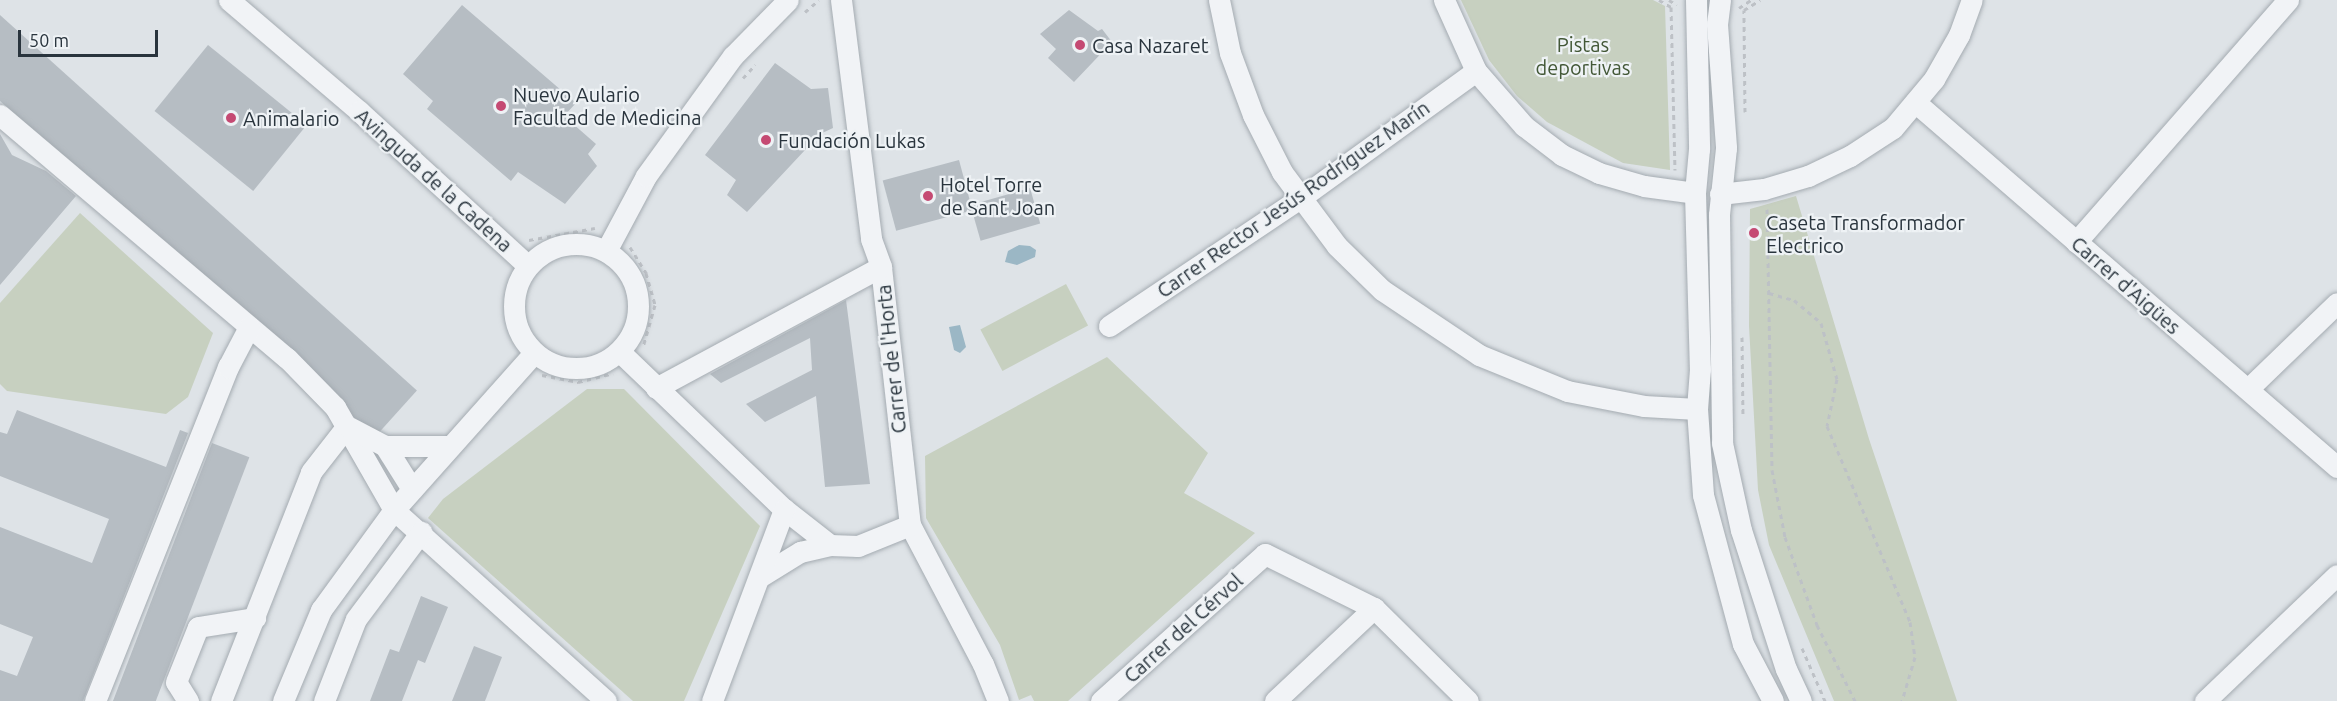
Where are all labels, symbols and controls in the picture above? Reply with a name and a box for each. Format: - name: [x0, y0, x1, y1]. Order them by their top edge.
- scale bar: [21, 18, 160, 56]
- text: 50 m: [29, 30, 69, 50]
- park label: Pistas deportivas: [1535, 32, 1631, 79]
- place label: Casa Nazaret: [1092, 33, 1209, 57]
- marker: Casa Nazaret: [1073, 38, 1087, 52]
- place label: Nuevo Aulario Facultad de Medicina: [513, 83, 702, 130]
- street label: Carrer Rector Jesús Rodríguez Marín: [1152, 95, 1434, 303]
- marker: Nuevo Aulario Facultad de Medicina: [494, 99, 508, 113]
- street label: Avinguda de la Cadena: [351, 103, 517, 257]
- place label: Animalario: [243, 106, 340, 130]
- marker: Animalario: [224, 111, 238, 125]
- place label: Fundación Lukas: [778, 128, 926, 152]
- marker: Fundación Lukas: [759, 133, 773, 147]
- place label: Hotel Torre de Sant Joan: [940, 172, 1055, 219]
- marker: Hotel Torre de Sant Joan: [921, 189, 935, 203]
- place label: Caseta Transformador Electrico: [1766, 210, 1965, 257]
- marker: Caseta Transformador Electrico: [1747, 226, 1761, 240]
- street label: Carrer d'Aigües: [2067, 231, 2185, 339]
- street label: Carrer de l'Horta: [871, 283, 911, 435]
- street label: Carrer del Cérvol: [1119, 568, 1247, 688]

